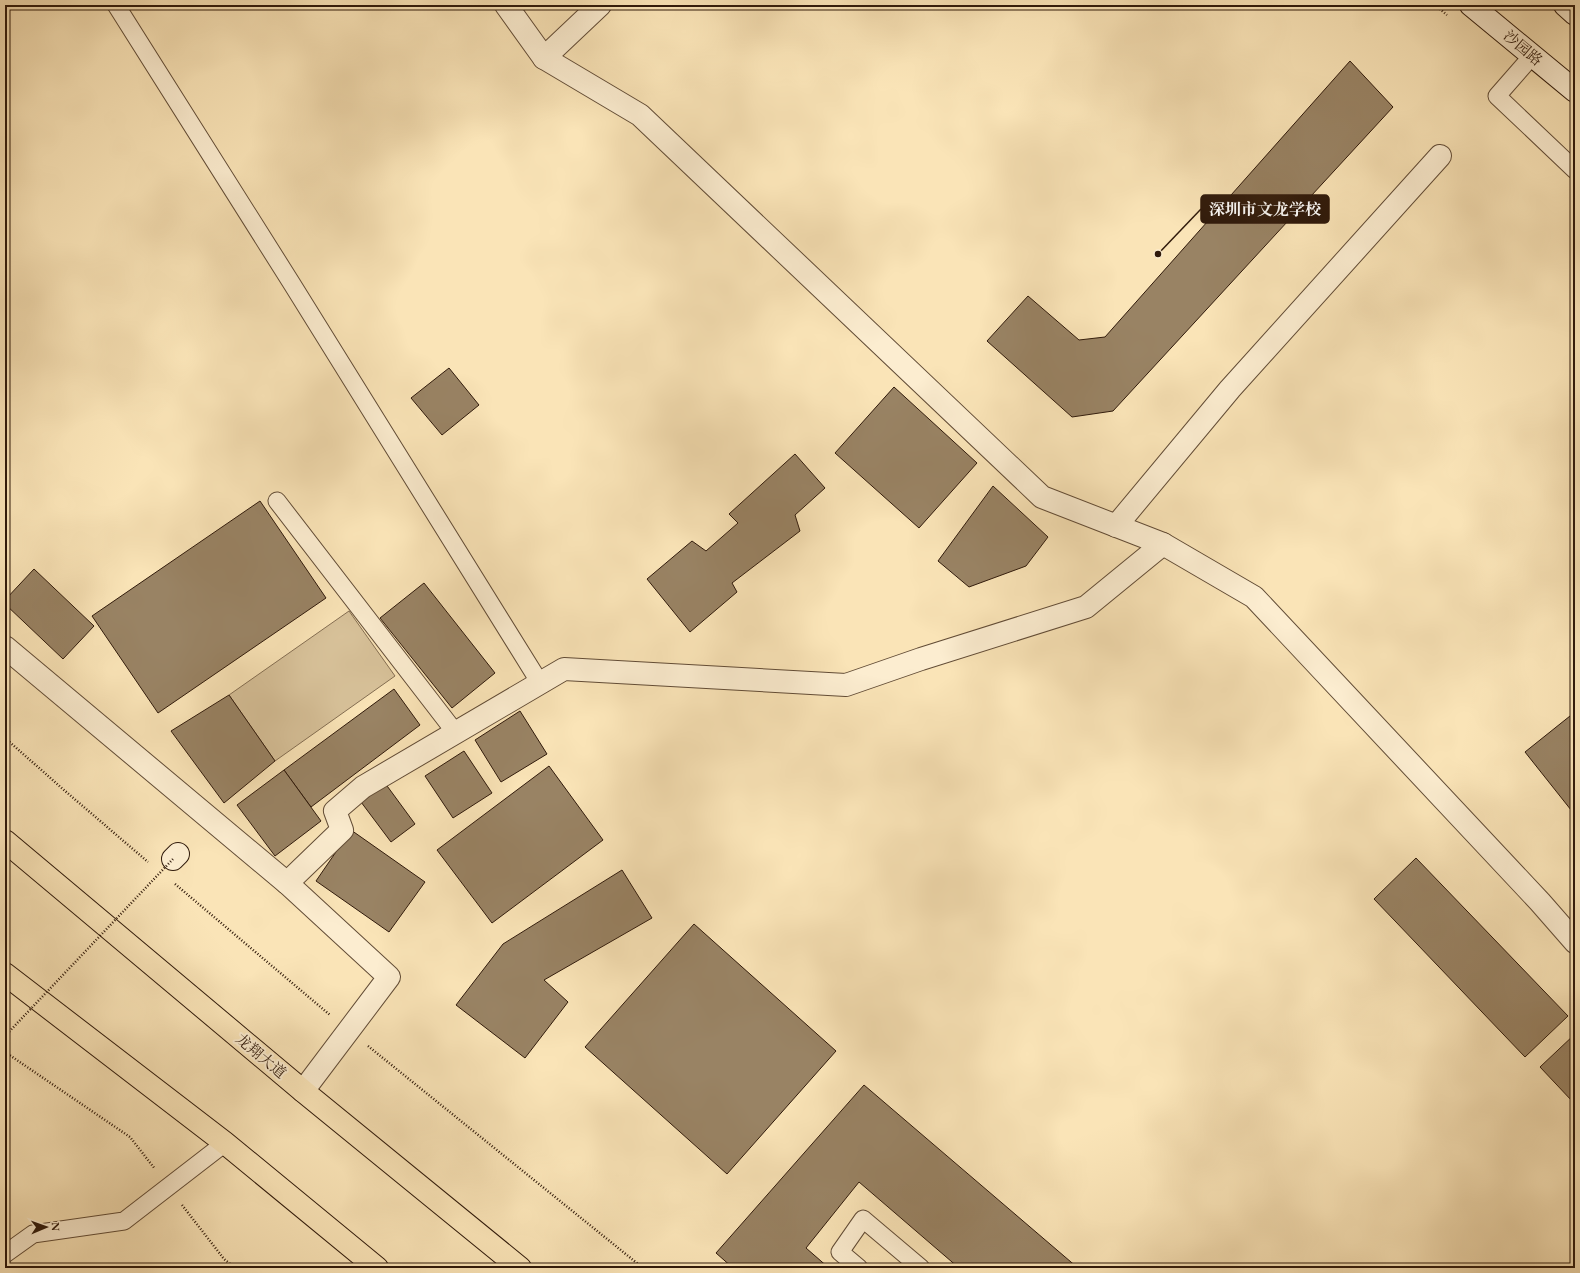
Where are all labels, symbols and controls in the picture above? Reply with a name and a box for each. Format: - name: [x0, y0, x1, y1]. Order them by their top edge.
- street label: 沙园路: [1500, 26, 1547, 69]
- callout: 深圳市文龙学校: [1201, 195, 1329, 223]
- text: 深圳市文龙学校: [1209, 199, 1321, 220]
- street label: 龙翔大道: [232, 1029, 290, 1082]
- north arrow: [26, 1207, 66, 1247]
- text: N: [49, 1222, 63, 1231]

